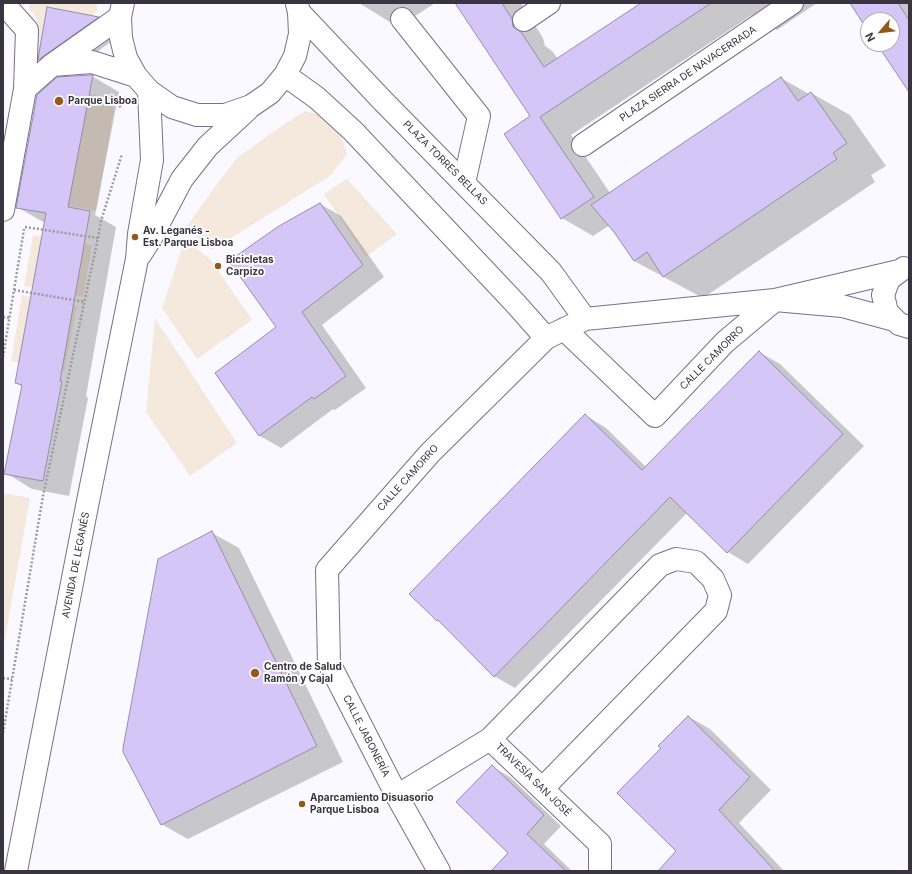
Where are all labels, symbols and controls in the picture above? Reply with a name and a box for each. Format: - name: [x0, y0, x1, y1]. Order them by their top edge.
- north arrow: [860, 12, 900, 52]
- street label: PLAZA SIERRA DE NAVACERRADA: [617, 24, 759, 124]
- text: N: [862, 30, 878, 44]
- marker: Parque Lisboa: [53, 95, 65, 107]
- place label: Parque Lisboa: [68, 95, 137, 107]
- street label: PLAZA TORRES BELLAS: [400, 118, 490, 208]
- place label: Av. Leganés - Est. Parque Lisboa: [143, 225, 233, 248]
- marker: Av. Leganés - Est. Parque Lisboa: [130, 232, 140, 242]
- place label: Bicicletas Carpizo: [226, 254, 274, 278]
- marker: Bicicletas Carpizo: [213, 261, 223, 271]
- street label: CALLE CAMORRO: [678, 324, 746, 392]
- street label: CALLE CAMORRO: [375, 442, 441, 514]
- street label: AVENIDA DE LEGANÉS: [60, 511, 92, 619]
- place label: Centro de Salud Ramón y Cajal: [264, 661, 342, 684]
- marker: Centro de Salud Ramón y Cajal: [249, 667, 261, 679]
- street label: CALLE JABONERÍA: [340, 693, 392, 779]
- street label: TRAVESÍA SAN JOSÉ: [493, 741, 573, 819]
- place label: Aparcamiento Disuasorio Parque Lisboa: [310, 792, 434, 816]
- marker: Aparcamiento Disuasorio Parque Lisboa: [297, 799, 307, 809]

